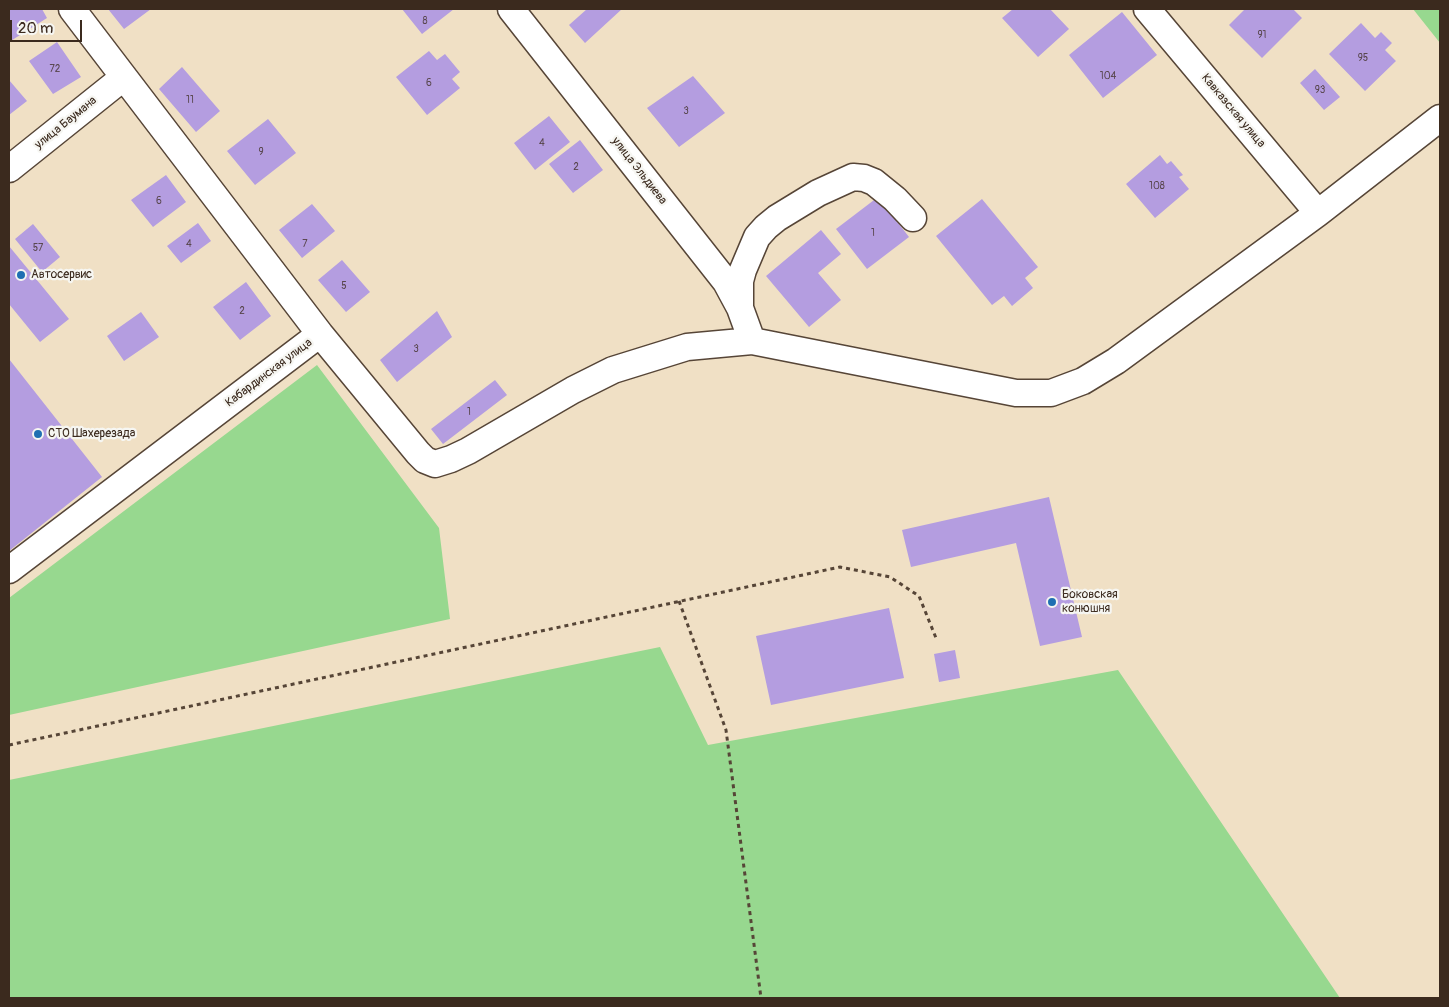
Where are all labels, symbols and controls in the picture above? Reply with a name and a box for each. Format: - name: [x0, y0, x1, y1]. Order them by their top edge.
- scale bar: [12, 10, 85, 42]
- house number: 8: [422, 15, 428, 27]
- text: 20 m: [18, 19, 53, 38]
- house number: 91: [1257, 29, 1267, 41]
- house number: 95: [1358, 52, 1368, 64]
- house number: 72: [50, 63, 60, 75]
- house number: 104: [1100, 70, 1116, 82]
- street label: Кавказская улица: [1198, 71, 1268, 151]
- house number: 6: [426, 77, 432, 89]
- house number: 93: [1315, 84, 1325, 96]
- street label: улица Баумана: [32, 94, 100, 152]
- house number: 11: [186, 94, 194, 106]
- house number: 3: [683, 105, 689, 117]
- street label: улица Эльдиева: [608, 134, 670, 208]
- house number: 4: [539, 137, 545, 149]
- house number: 9: [258, 146, 264, 158]
- house number: 2: [573, 161, 579, 173]
- house number: 108: [1149, 180, 1165, 192]
- house number: 6: [156, 195, 162, 207]
- house number: 1: [871, 227, 875, 239]
- house number: 4: [186, 238, 192, 250]
- house number: 7: [302, 238, 308, 250]
- house number: 57: [33, 242, 43, 254]
- place label: Автосервис: [31, 268, 92, 282]
- marker: Автосервис: [15, 269, 27, 281]
- house number: 5: [341, 280, 347, 292]
- house number: 2: [239, 305, 245, 317]
- street label: Кабардинская улица: [223, 336, 315, 410]
- house number: 3: [413, 343, 419, 355]
- house number: 1: [467, 406, 471, 418]
- place label: СТО Шахерезада: [48, 427, 135, 441]
- marker: СТО Шахерезада: [32, 428, 44, 440]
- place label: Боковская конюшня: [1062, 588, 1118, 616]
- marker: Боковская конюшня: [1046, 596, 1058, 608]

